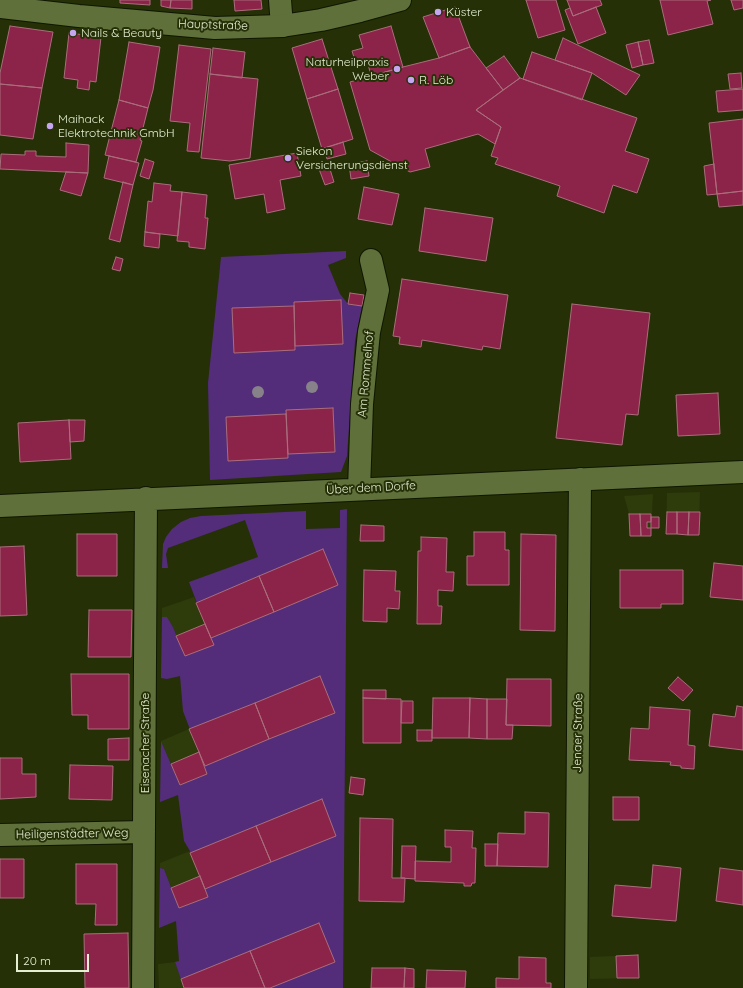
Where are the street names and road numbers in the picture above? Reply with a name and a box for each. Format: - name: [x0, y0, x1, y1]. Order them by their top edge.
- street label: Hauptstraße: [178, 17, 248, 33]
- street label: Am Rommelhof: [355, 330, 377, 418]
- street label: Über dem Dorfe: [326, 478, 416, 498]
- street label: Eisenacher Straße: [138, 693, 152, 793]
- street label: Jenaer Straße: [570, 693, 586, 773]
- street label: Heiligenstädter Weg: [15, 826, 129, 842]

